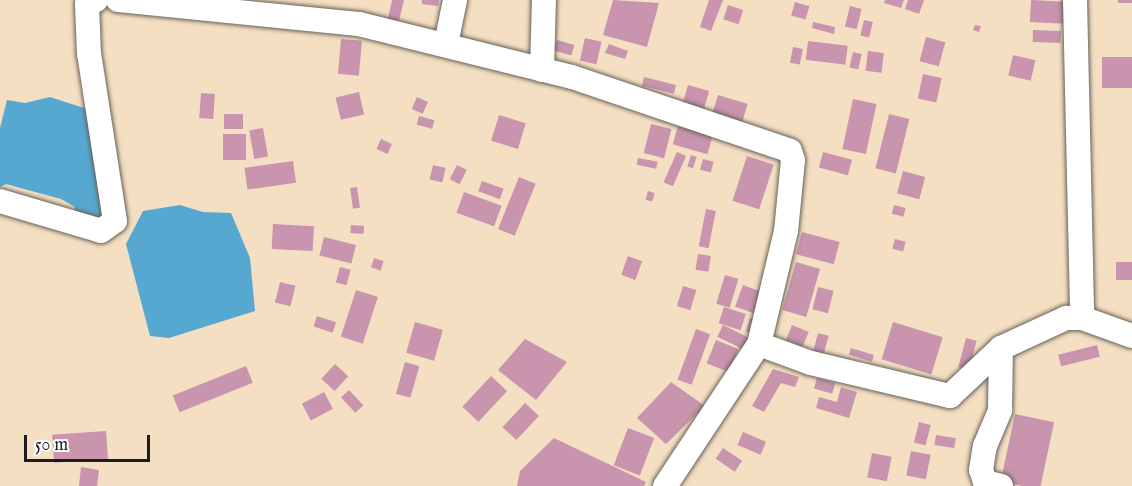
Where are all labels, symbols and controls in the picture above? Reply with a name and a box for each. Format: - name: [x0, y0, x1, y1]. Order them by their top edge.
- scale bar: [27, 423, 153, 461]
- text: 50 m: [35, 434, 68, 457]

